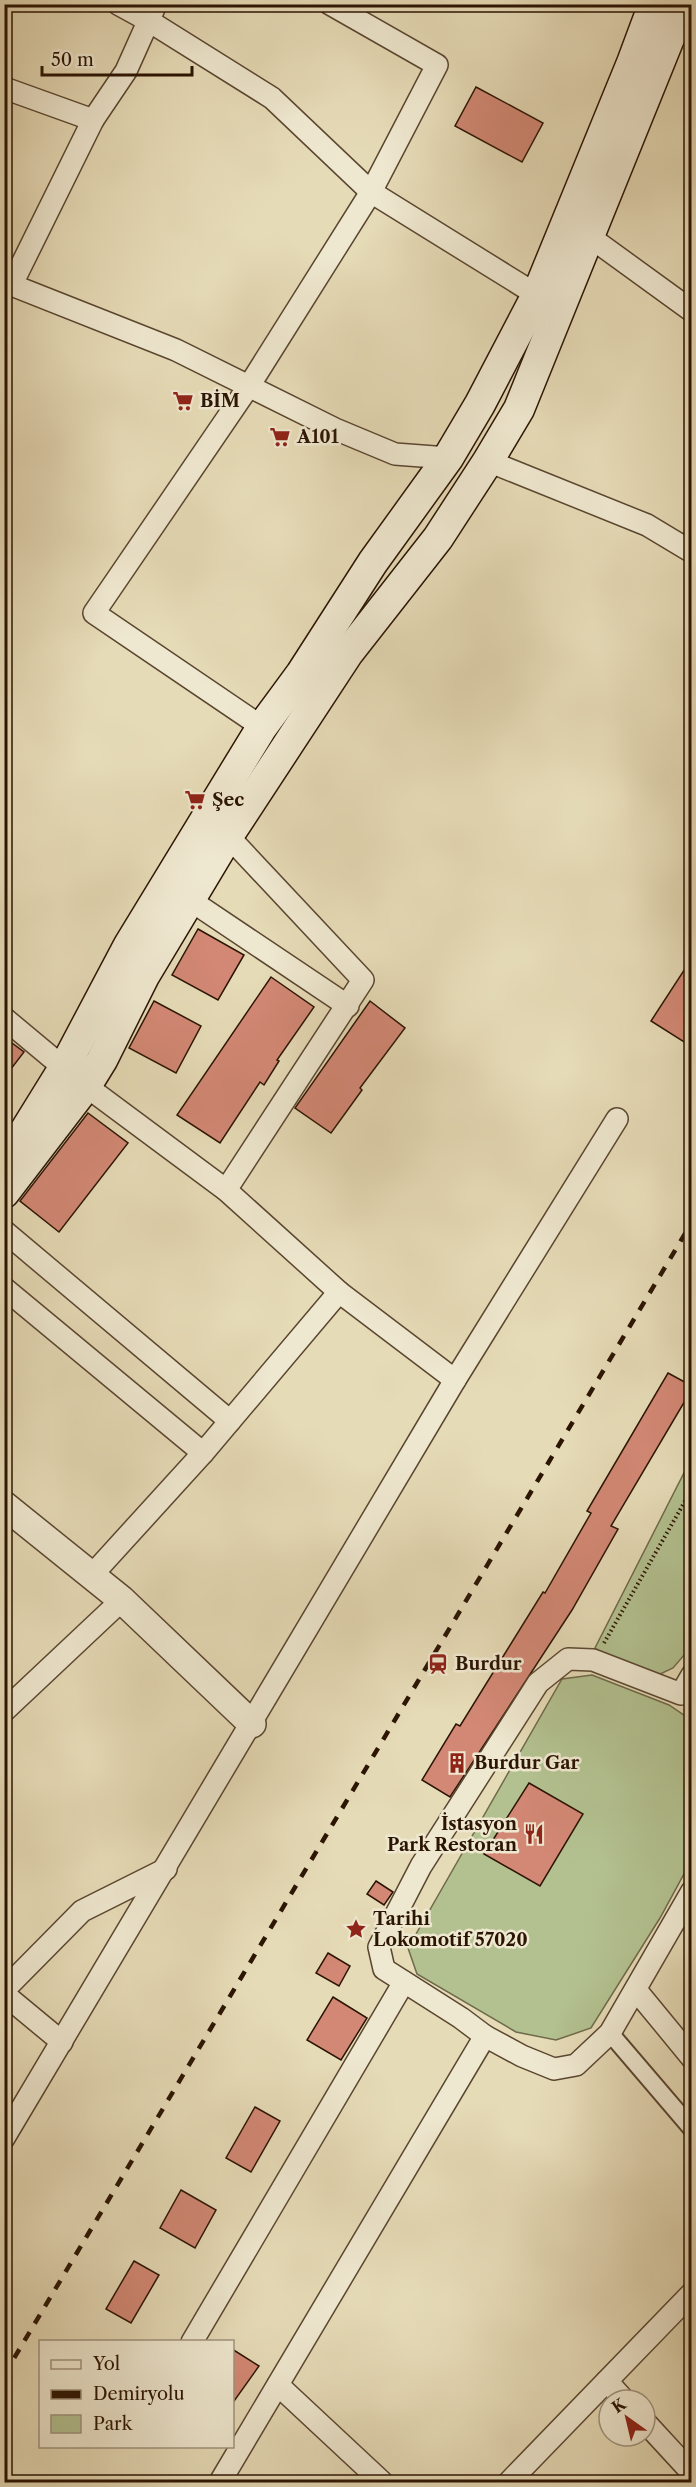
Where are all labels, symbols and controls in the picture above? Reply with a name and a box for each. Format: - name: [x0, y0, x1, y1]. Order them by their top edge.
- scale bar: [42, 39, 192, 77]
- text: 50 m: [51, 49, 94, 71]
- supermarket icon: BİM: [171, 389, 195, 413]
- place label: BİM: [200, 389, 240, 412]
- supermarket icon: A101: [268, 425, 292, 449]
- place label: A101: [296, 426, 339, 448]
- supermarket icon: Şec: [183, 788, 207, 812]
- place label: Şec: [212, 789, 244, 811]
- station icon: Burdur: [426, 1652, 450, 1676]
- place label: Burdur: [455, 1653, 522, 1675]
- building icon: Burdur Gar: [445, 1751, 469, 1775]
- place label: Burdur Gar: [474, 1752, 580, 1774]
- place label: İstasyon Park Restoran: [387, 1812, 518, 1856]
- restaurant icon: İstasyon Park Restoran: [522, 1822, 546, 1846]
- place label: Tarihi Lokomotif 57020: [373, 1908, 528, 1951]
- place icon: Tarihi Lokomotif 57020: [344, 1917, 368, 1941]
- legend: [39, 2340, 234, 2448]
- text: Yol: [92, 2353, 120, 2375]
- text: Demiryolu: [93, 2383, 185, 2405]
- north arrow: [597, 2388, 657, 2448]
- text: K: [608, 2393, 631, 2417]
- text: Park: [93, 2413, 134, 2435]

